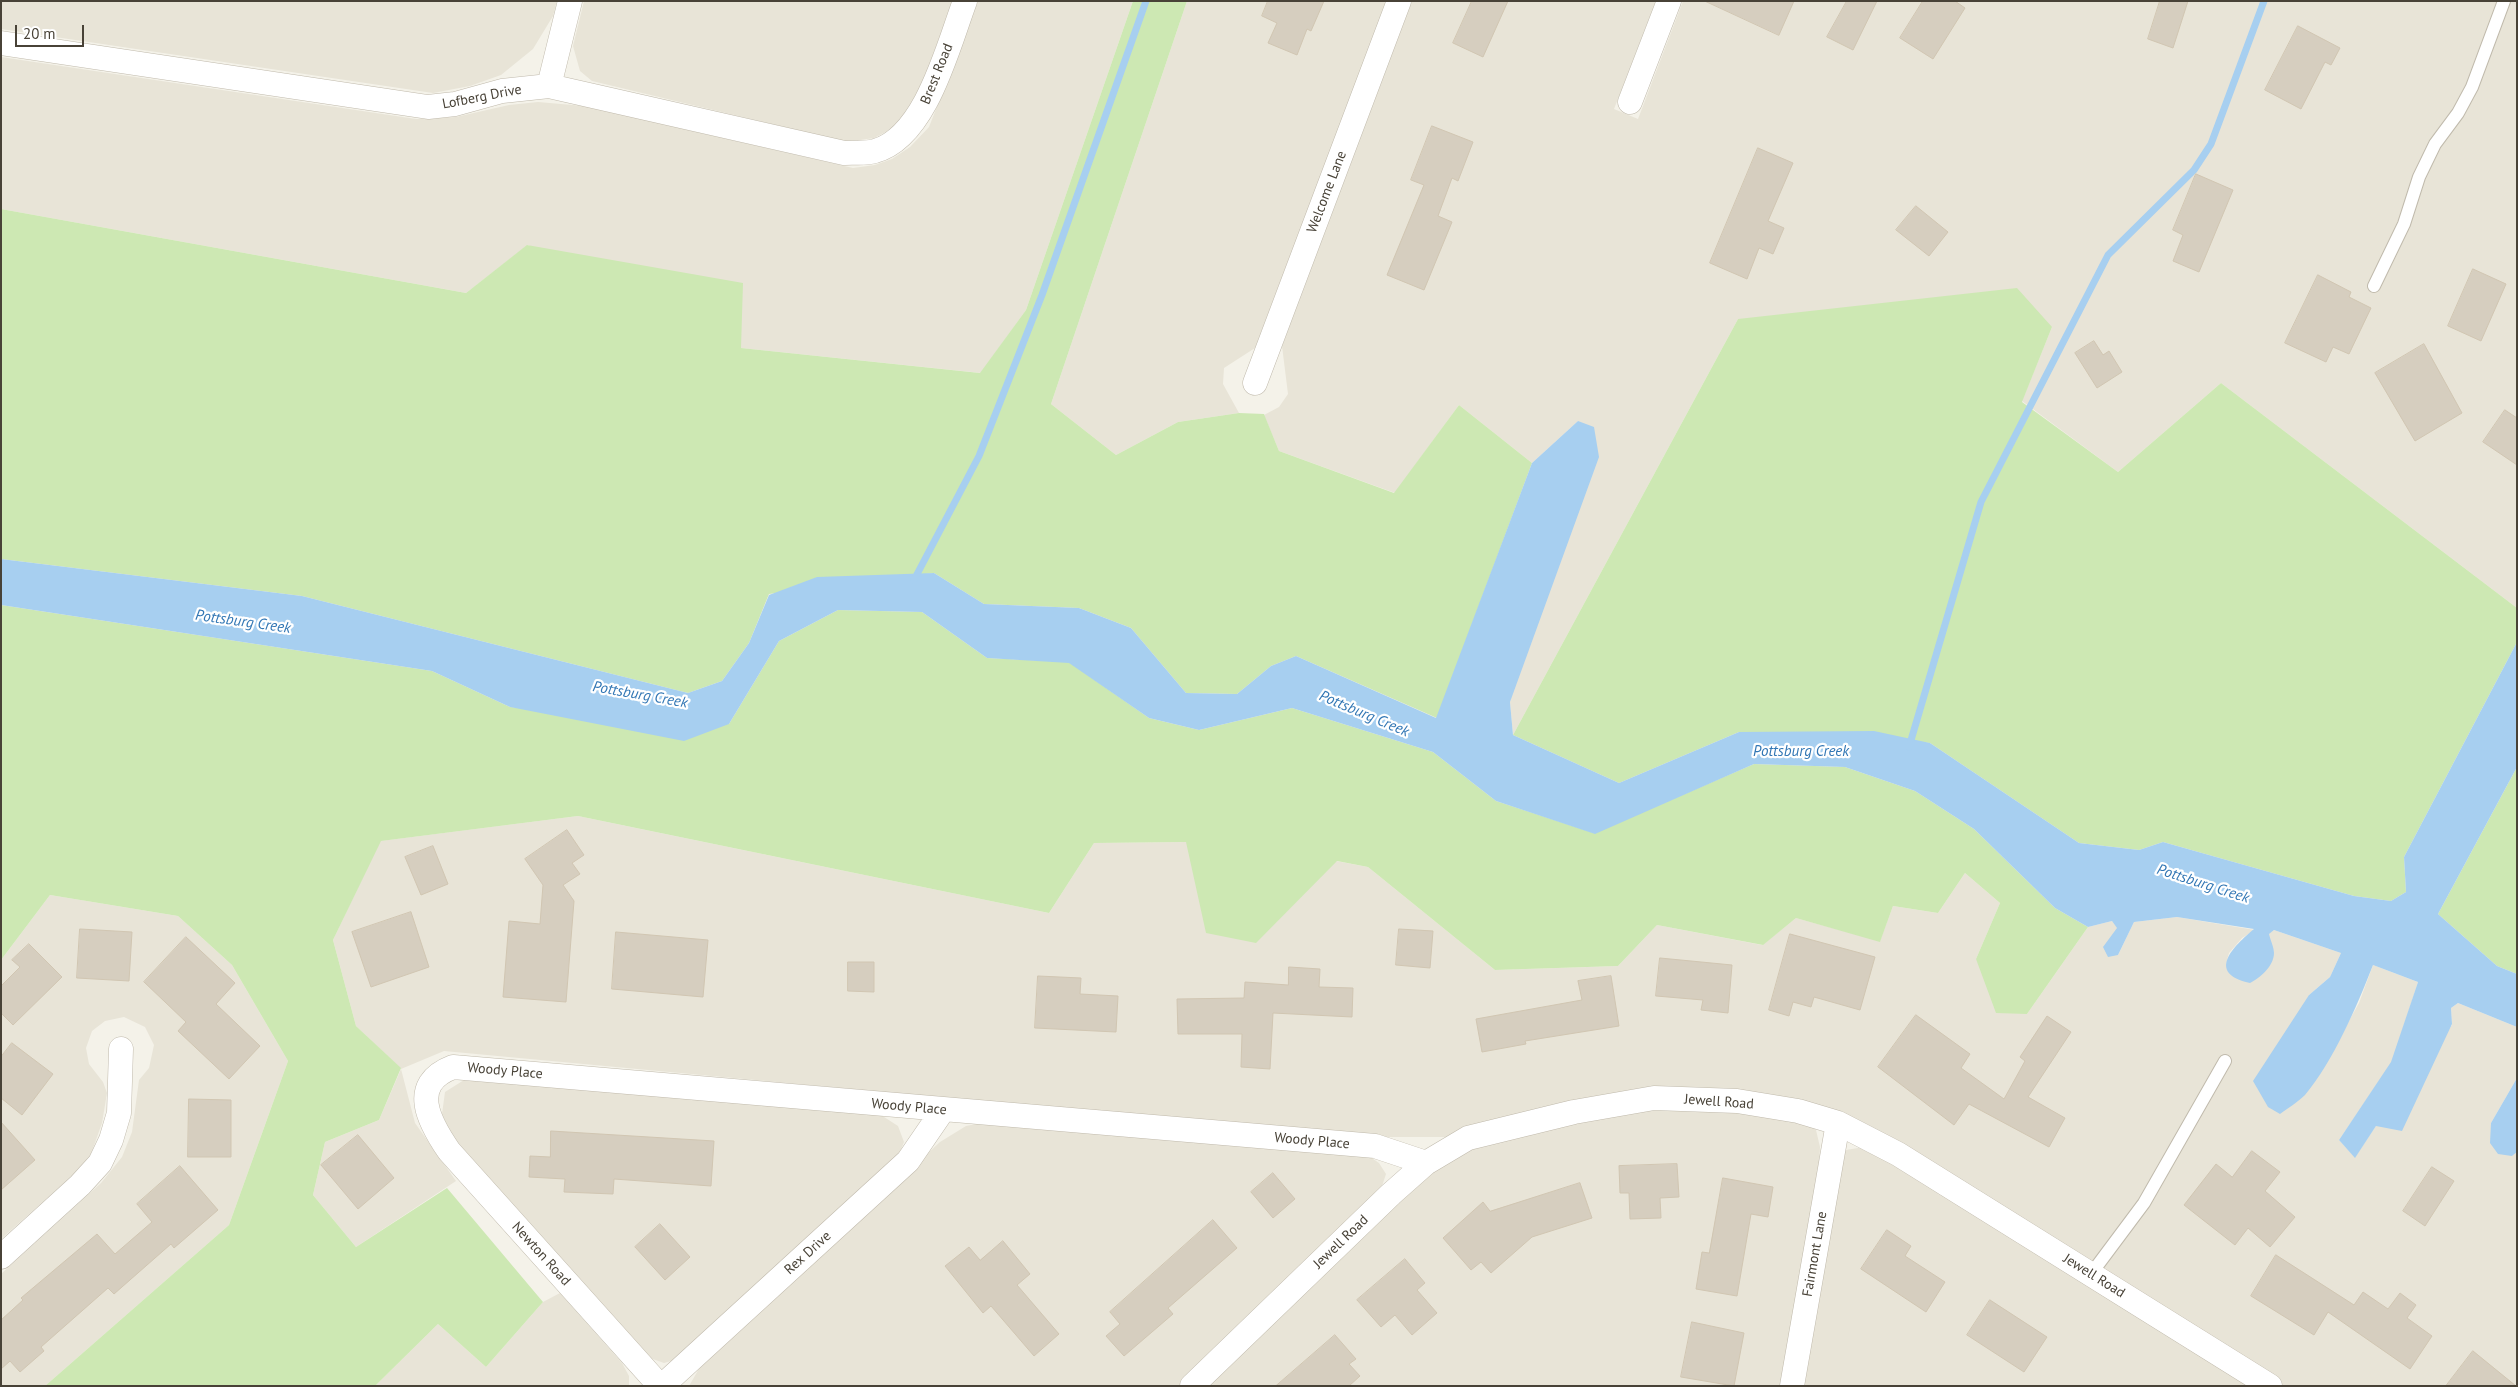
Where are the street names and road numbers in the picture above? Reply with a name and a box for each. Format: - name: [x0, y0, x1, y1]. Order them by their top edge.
- street label: Brest Road: [917, 41, 957, 107]
- street label: Lofberg Drive: [441, 81, 523, 113]
- street label: Welcome Lane: [1304, 149, 1350, 235]
- street label: Woody Place: [467, 1059, 543, 1083]
- street label: Jewell Road: [1684, 1091, 1754, 1113]
- street label: Woody Place: [871, 1095, 947, 1119]
- street label: Woody Place: [1274, 1129, 1350, 1153]
- street label: Fairmont Lane: [1799, 1210, 1831, 1298]
- street label: Jewell Road: [1310, 1212, 1372, 1272]
- street label: Newton Road: [508, 1219, 574, 1289]
- street label: Rex Drive: [781, 1228, 835, 1278]
- street label: Jewell Road: [2060, 1250, 2128, 1302]

